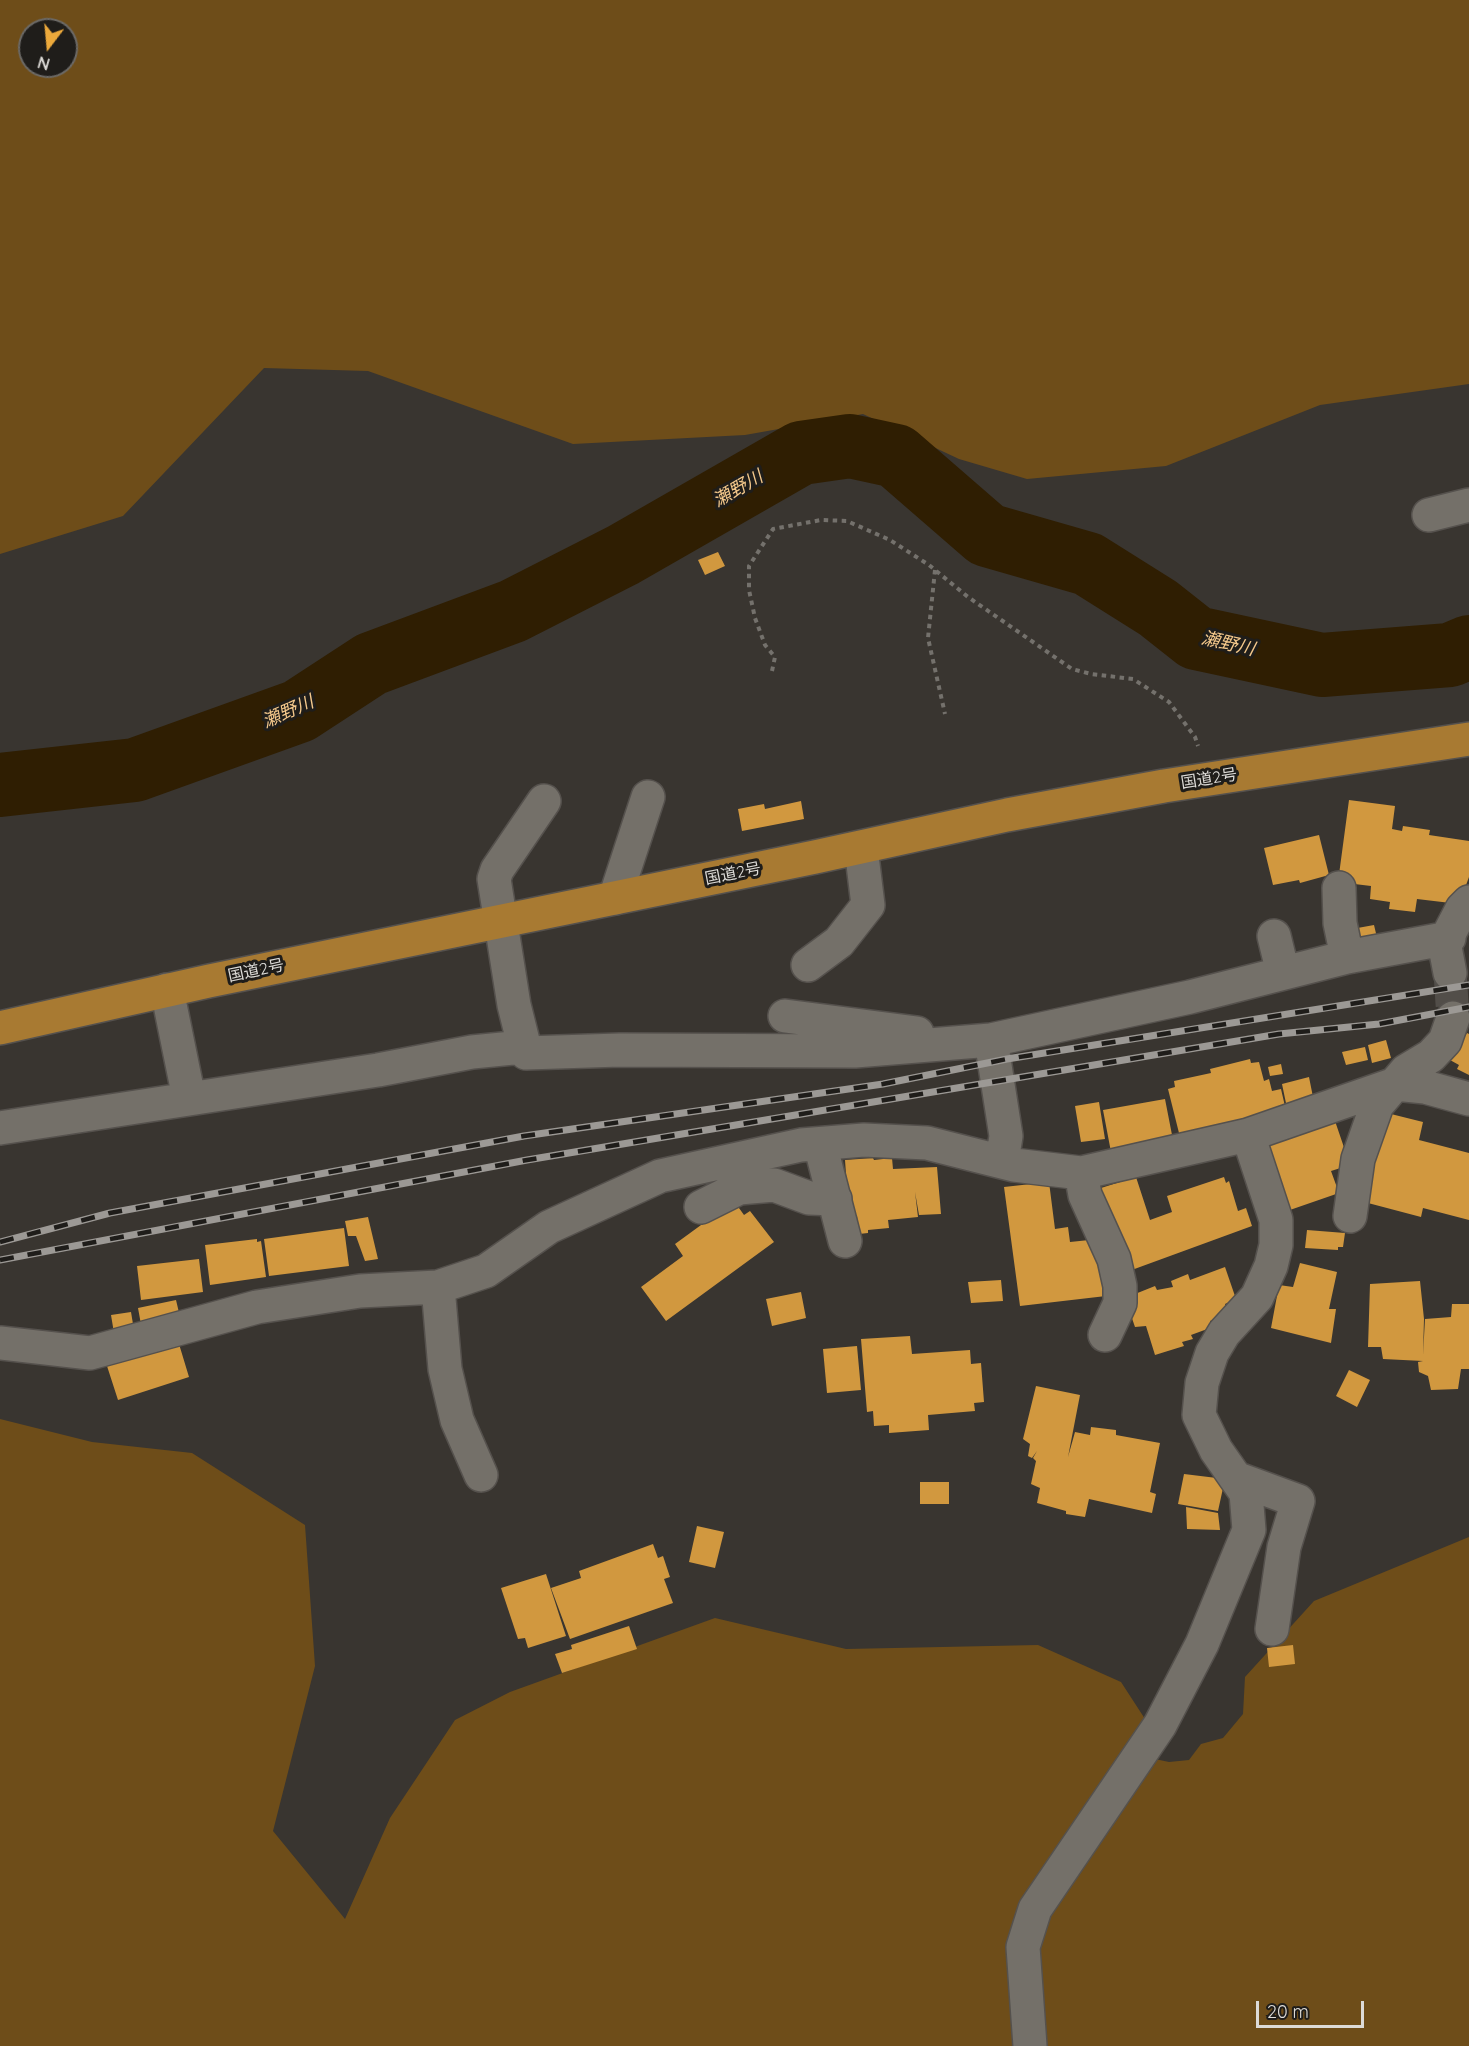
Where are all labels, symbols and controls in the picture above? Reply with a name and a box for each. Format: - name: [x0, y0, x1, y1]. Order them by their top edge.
- north arrow: [18, 18, 78, 78]
- text: N: [35, 52, 52, 75]
- water label: 瀬野川: [709, 466, 767, 512]
- water label: 瀬野川: [1199, 627, 1257, 661]
- water label: 瀬野川: [259, 691, 317, 733]
- street label: 国道2号: [1179, 765, 1239, 793]
- street label: 国道2号: [703, 859, 763, 889]
- street label: 国道2号: [226, 956, 286, 986]
- scale bar: [1259, 1989, 1367, 2027]
- text: 20 m: [1267, 2000, 1309, 2023]

